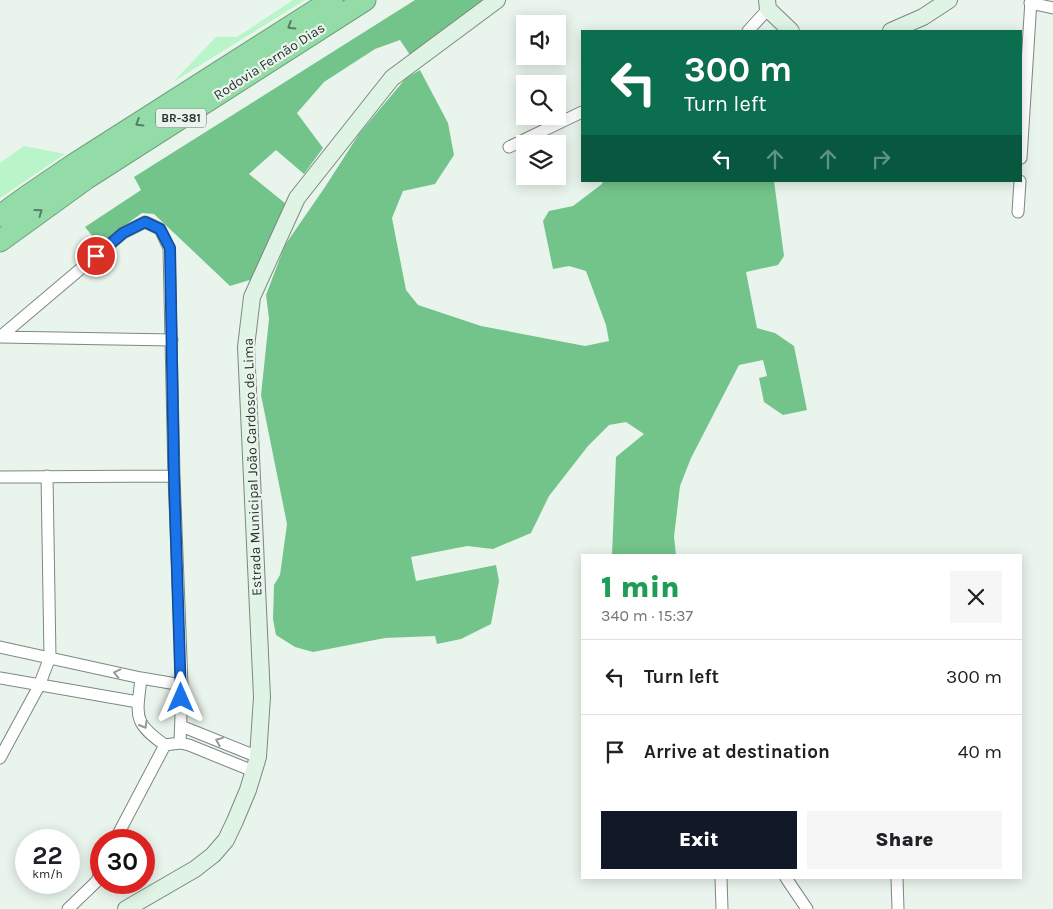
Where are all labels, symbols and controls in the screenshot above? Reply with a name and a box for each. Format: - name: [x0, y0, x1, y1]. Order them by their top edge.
- map controls: [516, 15, 566, 185]
- button: sound: [516, 15, 566, 65]
- street label: Rodovia Fernão Dias: [210, 19, 328, 104]
- one-way arrow: [287, 20, 296, 30]
- text: 300 m: [684, 49, 792, 90]
- icon: left: [601, 50, 666, 115]
- button: search: [516, 75, 566, 125]
- text: Turn left: [684, 91, 767, 117]
- road number: BR-381: [156, 109, 206, 128]
- one-way arrow: [135, 117, 145, 126]
- button: layers: [516, 135, 566, 185]
- icon: left: [708, 145, 736, 173]
- icon: ahead: [761, 145, 789, 173]
- icon: ahead: [814, 145, 842, 173]
- icon: right: [867, 145, 895, 173]
- one-way arrow: [33, 209, 43, 218]
- pin: [75, 235, 117, 277]
- icon: arrive: [82, 242, 110, 270]
- street label: Estrada Municipal João Cardoso de Lima: [240, 338, 265, 596]
- text: 1 min: [601, 569, 680, 605]
- button: close: [950, 571, 1002, 623]
- text: 340 m · 15:37: [601, 606, 693, 625]
- icon: left: [601, 663, 629, 691]
- text: Turn left: [644, 666, 719, 688]
- text: 300 m: [946, 666, 1002, 688]
- one-way arrow: [112, 668, 121, 679]
- position arrow: [154, 671, 206, 723]
- one-way arrow: [137, 720, 147, 729]
- one-way arrow: [215, 737, 224, 747]
- icon: arrive: [601, 738, 629, 766]
- text: Arrive at destination: [644, 741, 830, 763]
- text: 40 m: [958, 741, 1002, 763]
- button: Exit: [601, 811, 797, 869]
- button: Share: [807, 811, 1002, 869]
- speed limit sign: 30: [90, 829, 155, 894]
- text: 22: [32, 841, 63, 870]
- text: km/h: [32, 867, 63, 881]

